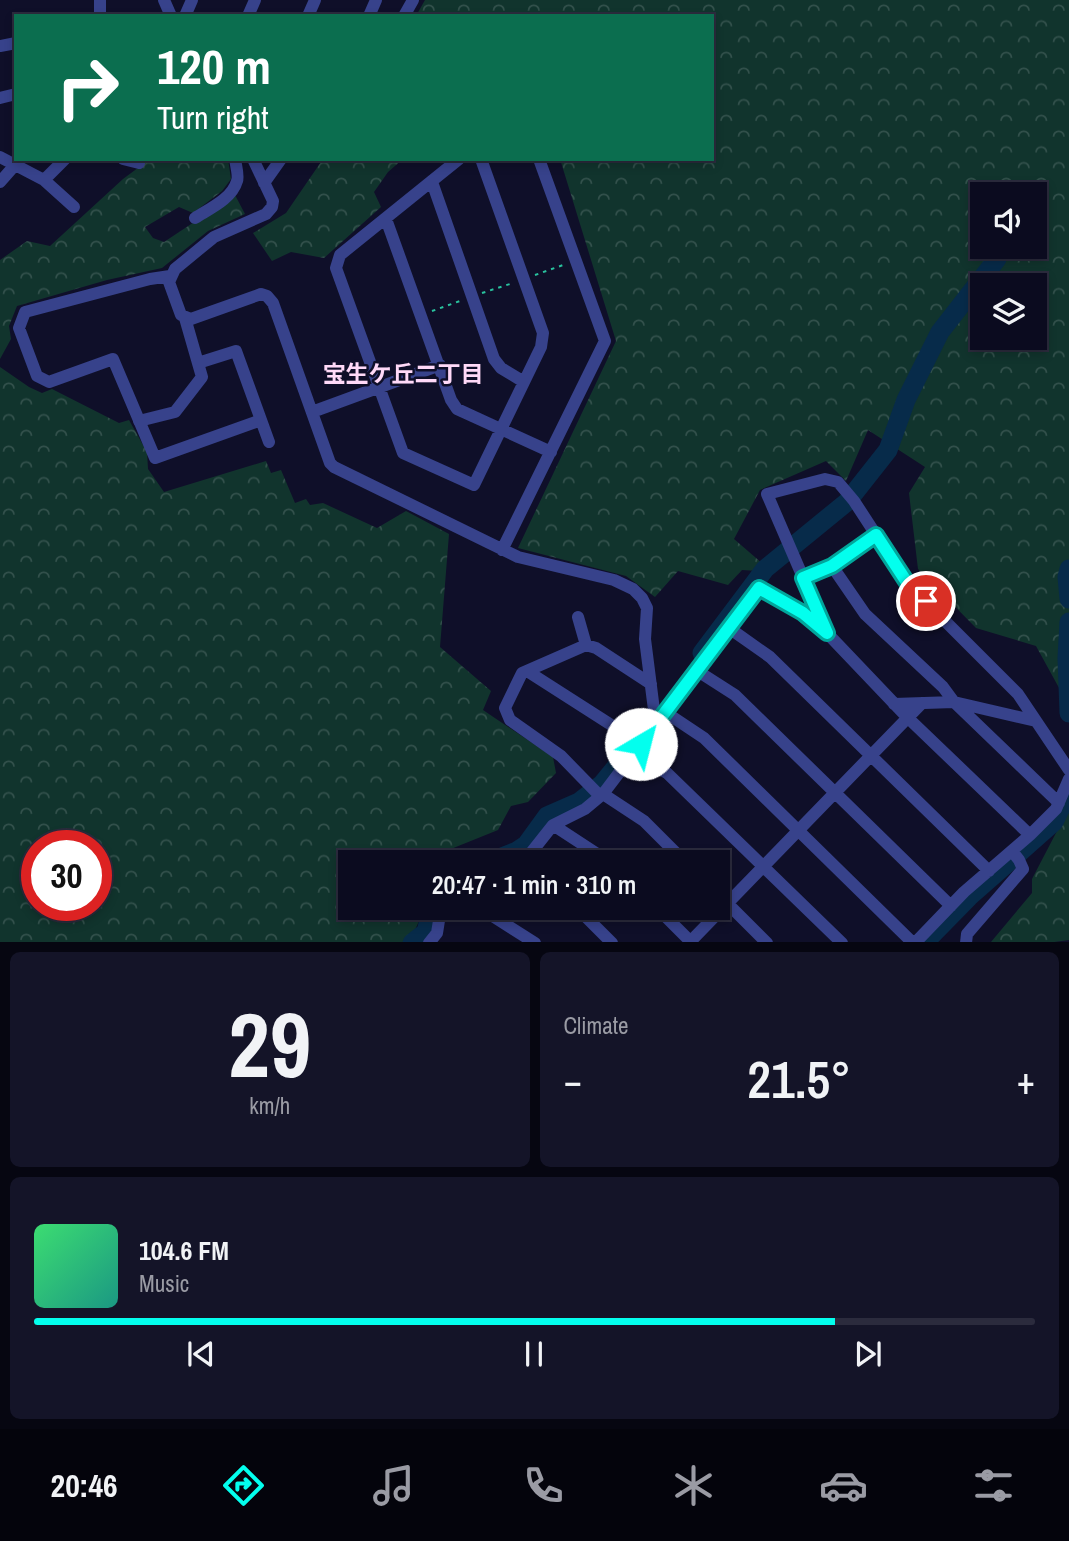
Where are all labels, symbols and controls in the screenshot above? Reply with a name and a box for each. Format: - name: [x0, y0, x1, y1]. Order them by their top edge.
- text: 120 m: [157, 33, 271, 99]
- icon: right: [42, 42, 133, 133]
- text: Turn right: [157, 96, 269, 139]
- map controls: [970, 182, 1047, 350]
- button: sound: [970, 182, 1047, 259]
- button: layers: [970, 273, 1047, 350]
- district label: 宝生ケ丘二丁目: [323, 358, 484, 389]
- pin: [896, 571, 956, 631]
- icon: arrive: [907, 582, 945, 620]
- position arrow: [604, 707, 678, 781]
- speed limit sign: 30: [21, 830, 112, 921]
- text: 20:47 · 1 min · 310 m: [432, 867, 636, 902]
- text: 29: [228, 983, 311, 1105]
- text: Climate: [564, 1010, 628, 1041]
- text: 21.5°: [747, 1044, 851, 1114]
- text: −: [564, 1055, 582, 1106]
- text: +: [1017, 1055, 1035, 1106]
- text: km/h: [249, 1090, 290, 1121]
- text: 104.6 FM: [139, 1233, 229, 1268]
- text: Music: [139, 1268, 189, 1299]
- icon: previous: [182, 1335, 220, 1373]
- icon: pause: [515, 1335, 553, 1373]
- icon: next: [849, 1335, 887, 1373]
- icon: directions: [219, 1461, 268, 1510]
- icon: music: [369, 1461, 418, 1510]
- icon: phone: [519, 1461, 568, 1510]
- icon: climate: [669, 1461, 718, 1510]
- icon: car: [819, 1461, 868, 1510]
- icon: filters: [969, 1461, 1018, 1510]
- text: 20:46: [51, 1464, 118, 1507]

